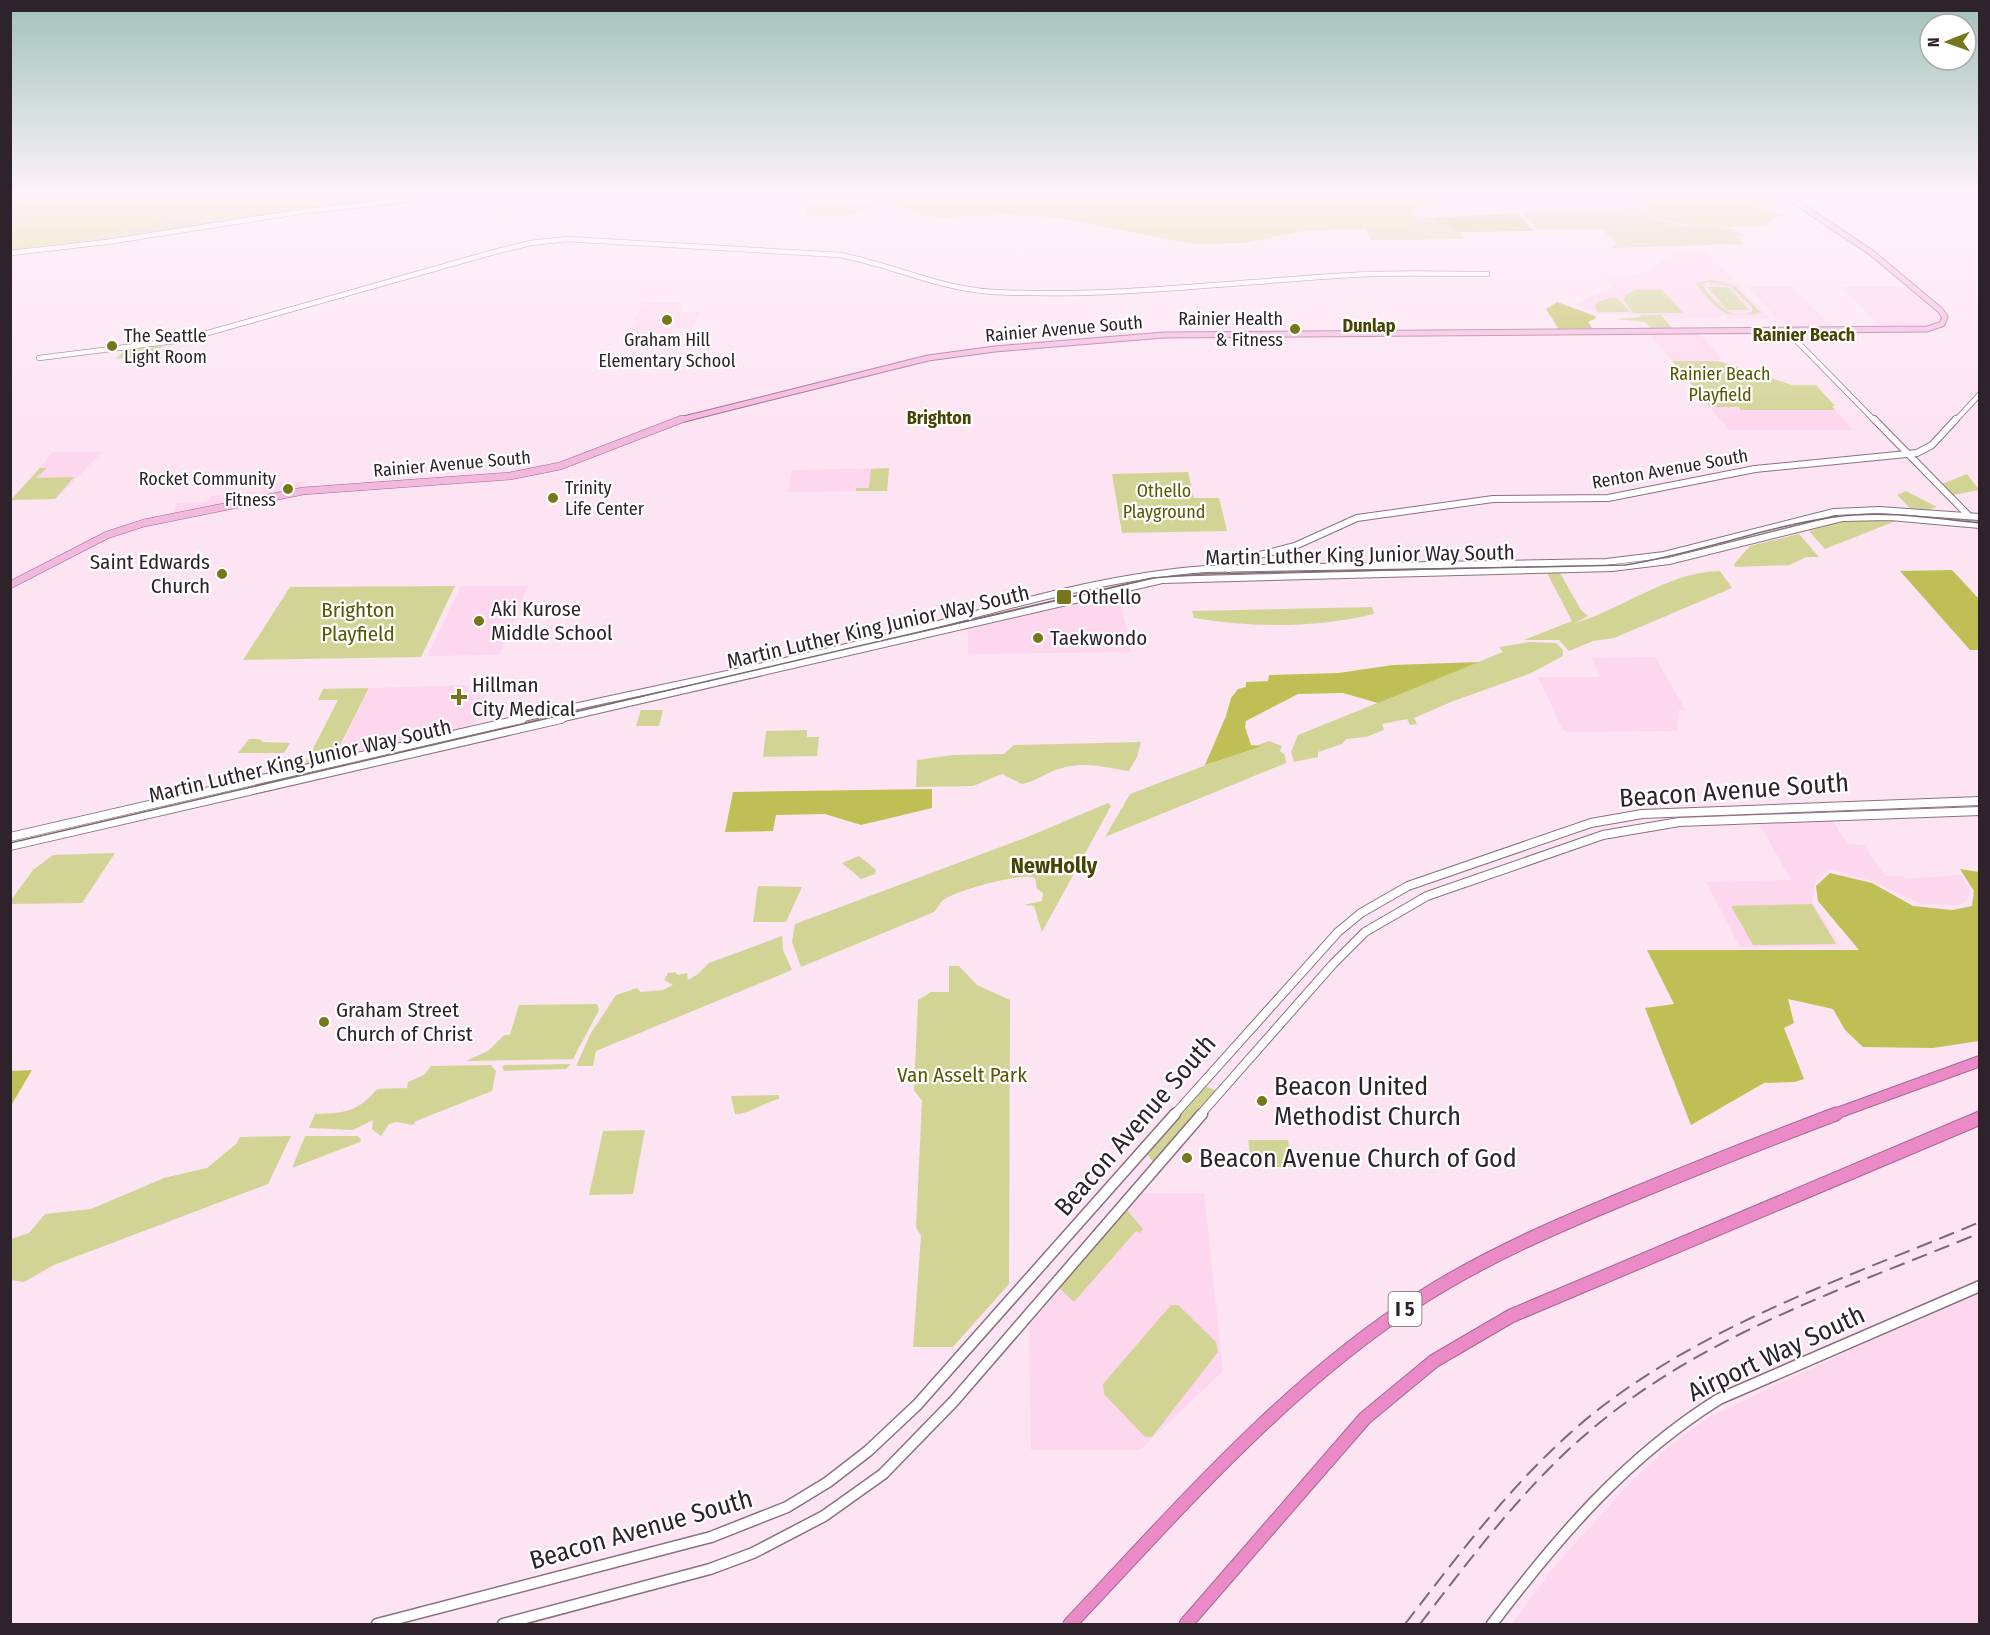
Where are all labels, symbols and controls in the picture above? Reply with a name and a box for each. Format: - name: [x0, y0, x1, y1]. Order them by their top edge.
- north arrow: [1918, 12, 1978, 72]
- text: N: [1924, 37, 1943, 47]
- place label: Rainier Health & Fitness: [1178, 308, 1283, 351]
- street label: Rainier Avenue South: [984, 311, 1144, 347]
- marker: Graham Hill Elementary School: [660, 313, 674, 327]
- district label: Dunlap: [1342, 315, 1396, 337]
- marker: Rainier Health & Fitness: [1288, 322, 1302, 336]
- district label: Rainier Beach: [1753, 324, 1855, 346]
- place label: The Seattle Light Room: [124, 325, 207, 368]
- place label: Graham Hill Elementary School: [598, 329, 736, 372]
- marker: The Seattle Light Room: [105, 339, 119, 353]
- park label: Rainier Beach Playfield: [1670, 363, 1771, 406]
- district label: Brighton: [907, 407, 971, 429]
- street label: Renton Avenue South: [1590, 444, 1750, 494]
- street label: Rainier Avenue South: [372, 446, 532, 482]
- place label: Rocket Community Fitness: [139, 468, 276, 511]
- place label: Trinity Life Center: [565, 477, 645, 520]
- park label: Othello Playground: [1123, 480, 1205, 523]
- marker: Rocket Community Fitness: [281, 482, 295, 496]
- marker: Trinity Life Center: [546, 491, 560, 505]
- street label: Martin Luther King Junior Way South: [1205, 539, 1515, 571]
- place label: Saint Edwards Church: [90, 549, 210, 599]
- marker: Saint Edwards Church: [215, 567, 229, 581]
- street label: Martin Luther King Junior Way South: [724, 580, 1032, 674]
- place label: Othello: [1078, 584, 1142, 610]
- marker: Othello: [1055, 588, 1073, 606]
- place label: Aki Kurose Middle School: [491, 596, 613, 646]
- park label: Brighton Playfield: [321, 597, 395, 647]
- marker: Aki Kurose Middle School: [472, 614, 486, 628]
- place label: Taekwondo: [1050, 625, 1147, 651]
- marker: Taekwondo: [1031, 631, 1045, 645]
- place label: Hillman City Medical: [472, 672, 576, 722]
- marker: Hillman City Medical: [450, 688, 468, 706]
- street label: Martin Luther King Junior Way South: [146, 714, 454, 808]
- street label: Beacon Avenue South: [1618, 767, 1850, 814]
- district label: NewHolly: [1011, 852, 1098, 879]
- place label: Graham Street Church of Christ: [336, 997, 473, 1047]
- marker: Graham Street Church of Christ: [317, 1015, 331, 1029]
- street label: Beacon Avenue South: [1048, 1028, 1223, 1222]
- park label: Van Asselt Park: [897, 1062, 1027, 1088]
- place label: Beacon United Methodist Church: [1274, 1071, 1461, 1132]
- marker: Beacon United Methodist Church: [1255, 1094, 1269, 1108]
- place label: Beacon Avenue Church of God: [1199, 1143, 1517, 1174]
- marker: Beacon Avenue Church of God: [1180, 1151, 1194, 1165]
- road number: I 5: [1388, 1292, 1422, 1326]
- street label: Airport Way South: [1683, 1299, 1870, 1408]
- street label: Beacon Avenue South: [526, 1483, 756, 1576]

